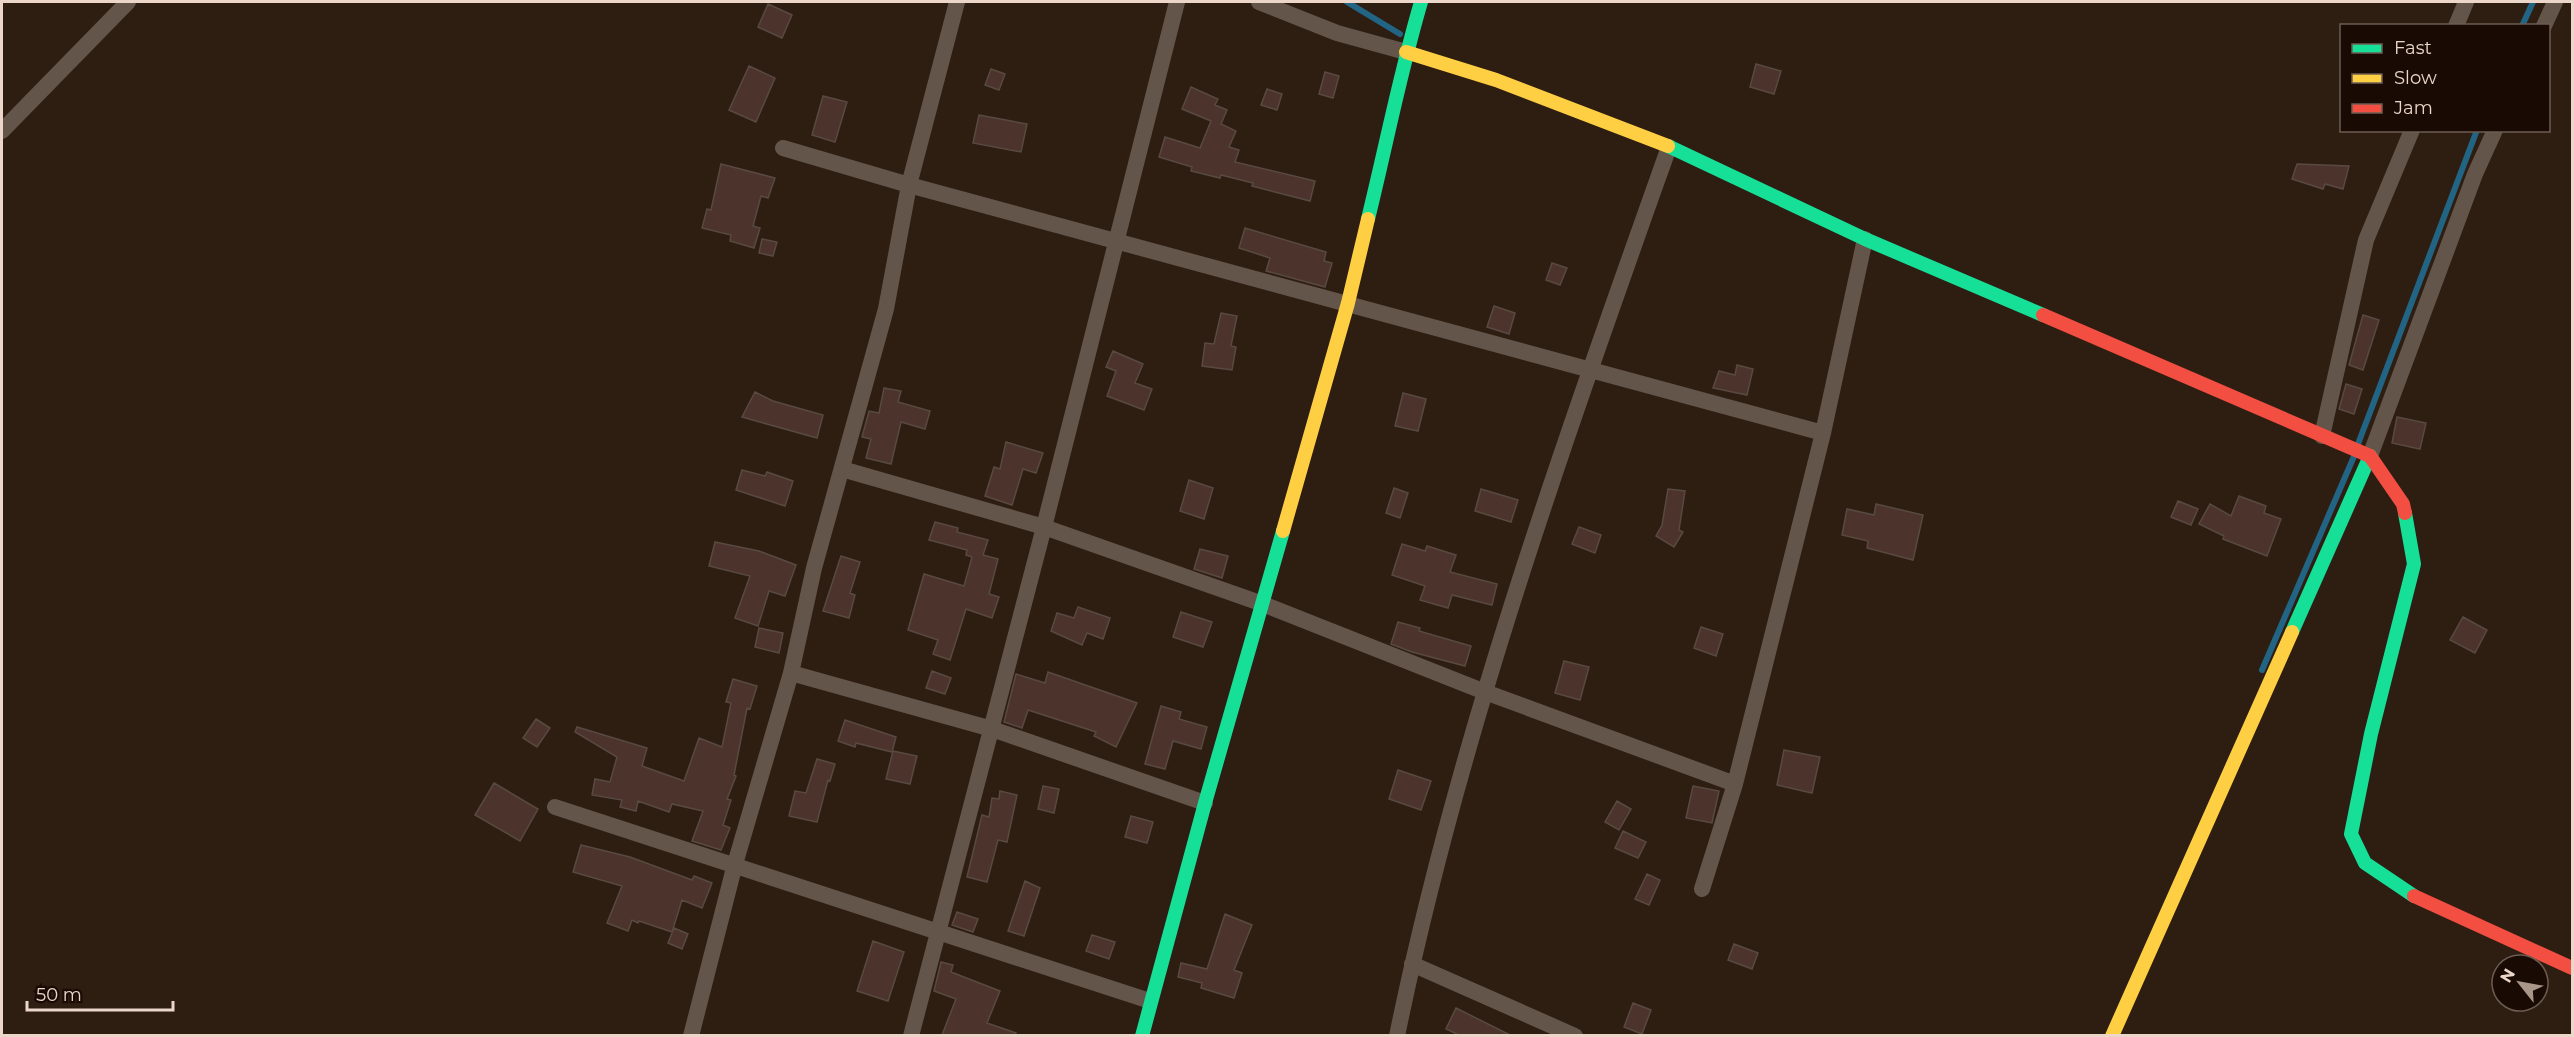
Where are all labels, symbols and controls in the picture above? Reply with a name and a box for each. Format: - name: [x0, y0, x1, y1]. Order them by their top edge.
- legend: [2340, 24, 2550, 132]
- text: Fast: [2394, 37, 2432, 59]
- text: Slow: [2394, 67, 2437, 89]
- text: Jam: [2393, 97, 2433, 119]
- north arrow: [2490, 953, 2550, 1013]
- text: N: [2496, 965, 2519, 986]
- scale bar: [27, 974, 172, 1012]
- text: 50 m: [36, 984, 82, 1006]

